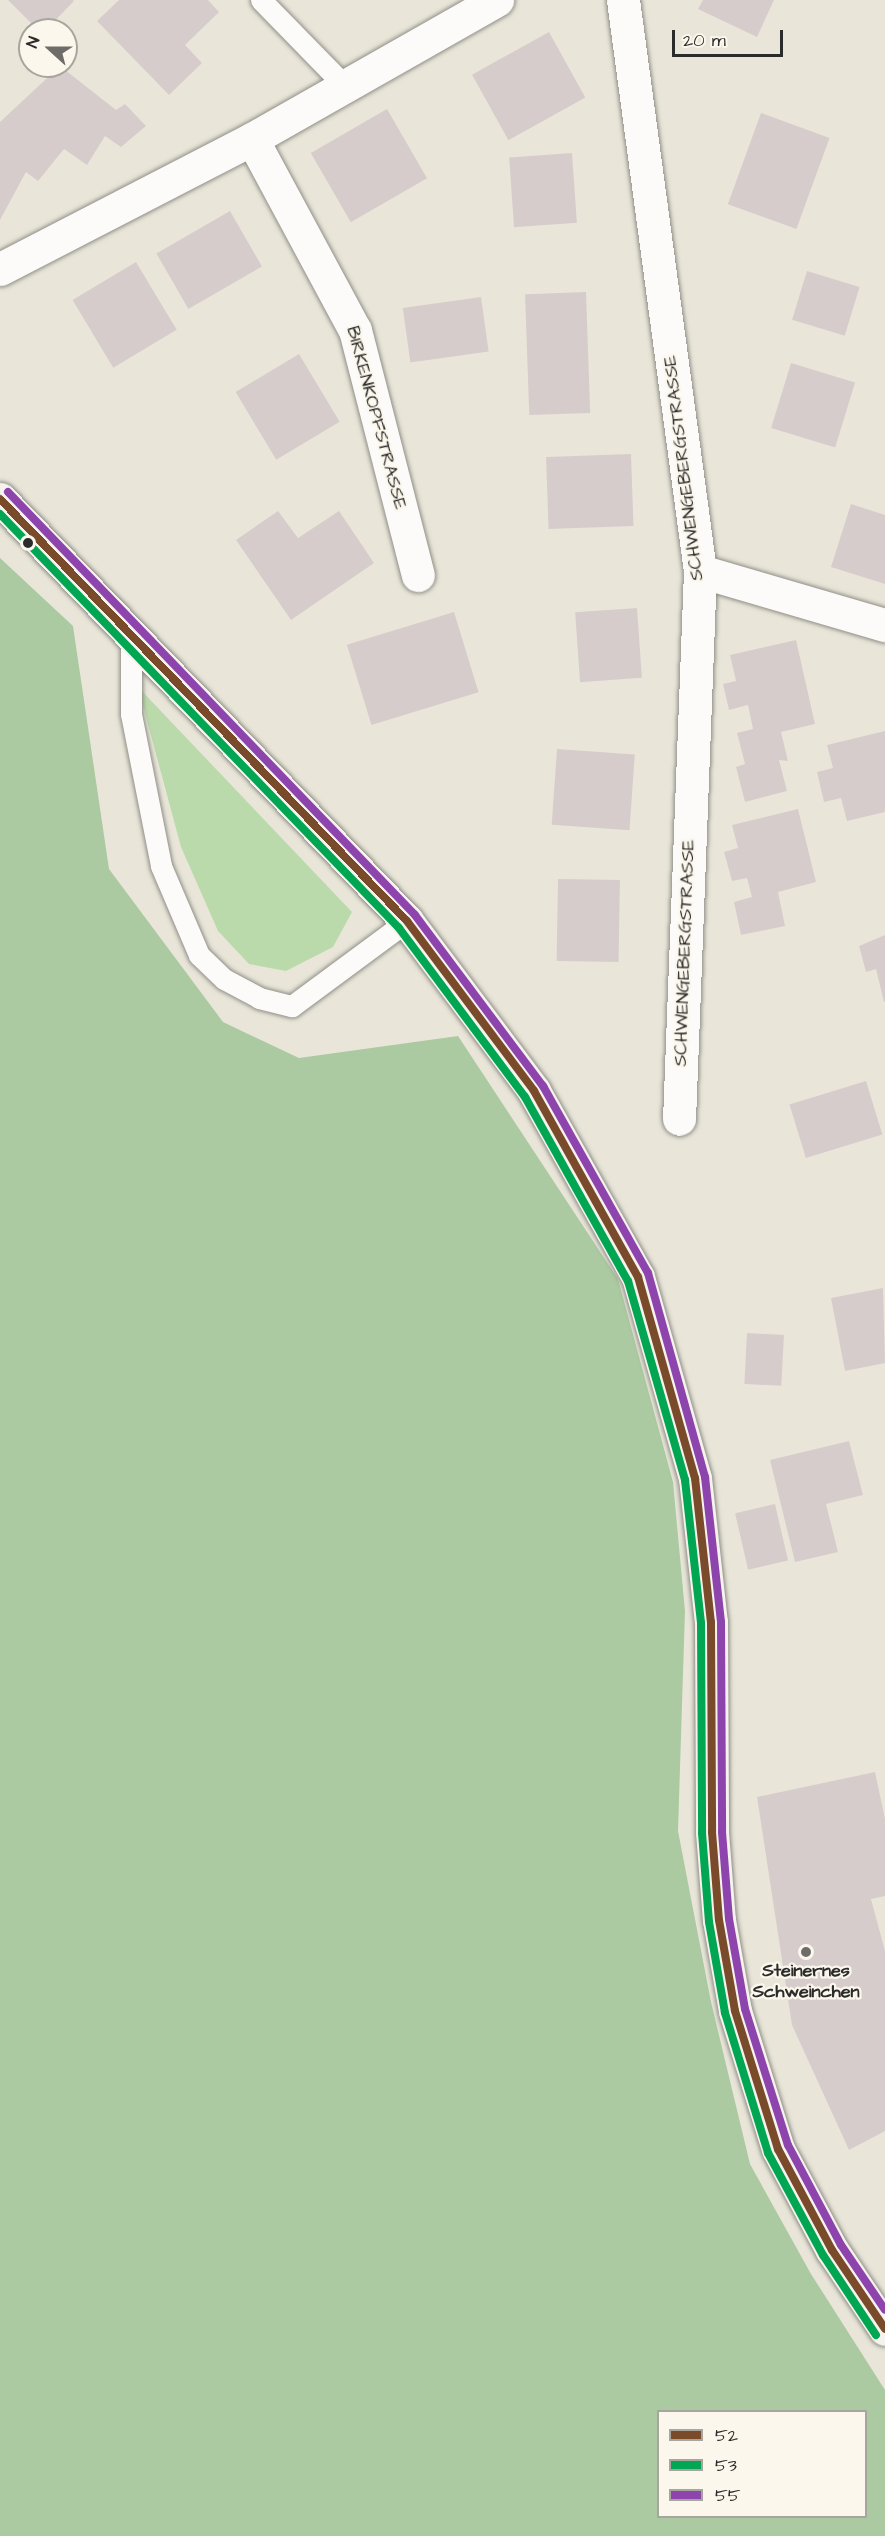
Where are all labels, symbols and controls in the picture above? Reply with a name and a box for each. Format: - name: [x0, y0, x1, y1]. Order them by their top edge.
- north arrow: [18, 18, 78, 78]
- scale bar: [675, 18, 786, 56]
- text: 20 m: [683, 28, 726, 53]
- text: N: [21, 34, 45, 51]
- street label: BIRKENKOPFSTRASSE: [341, 324, 411, 512]
- street label: SCHWENGEBERGSTRASSE: [659, 354, 709, 582]
- unlabelled marker: [22, 537, 34, 549]
- street label: SCHWENGEBERGSTRASSE: [670, 839, 700, 1067]
- marker: Steinernes Schweinchen: [799, 1945, 813, 1959]
- place label: Steinernes Schweinchen: [753, 1961, 859, 2004]
- legend: [657, 2410, 867, 2518]
- text: 52: [715, 2423, 738, 2448]
- text: 53: [715, 2453, 737, 2478]
- text: 55: [715, 2483, 741, 2508]

